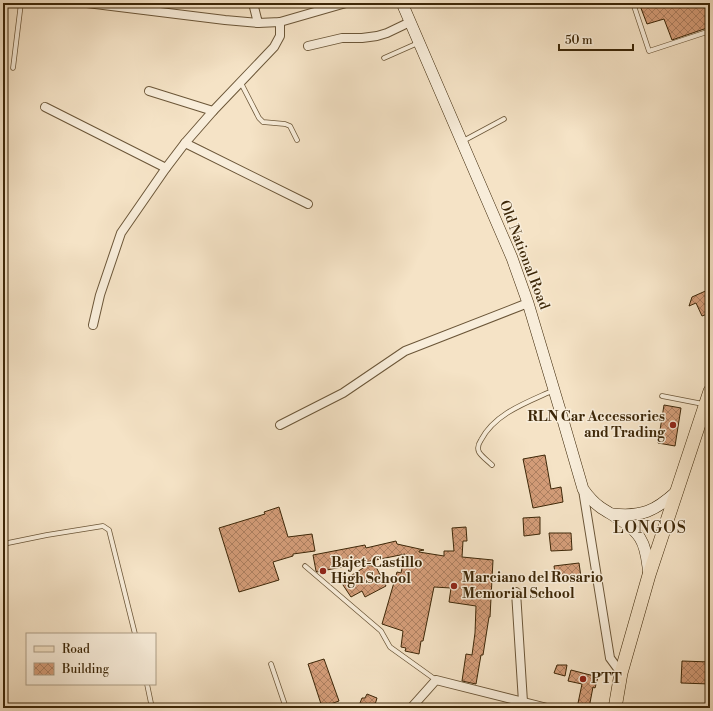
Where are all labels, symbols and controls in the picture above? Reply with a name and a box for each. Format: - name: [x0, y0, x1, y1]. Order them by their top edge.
- scale bar: [559, 26, 633, 52]
- text: 50 m: [565, 33, 593, 48]
- street label: Old National Road: [495, 198, 553, 312]
- place label: RLN Car Accessories and Trading: [528, 408, 666, 442]
- marker: RLN Car Accessories and Trading: [668, 420, 678, 430]
- district label: LONGOS: [613, 518, 687, 538]
- place label: Bajet-Castillo High School: [331, 554, 422, 588]
- marker: Bajet-Castillo High School: [318, 566, 328, 576]
- place label: Marciano del Rosario Memorial School: [462, 569, 603, 603]
- marker: Marciano del Rosario Memorial School: [449, 581, 459, 591]
- legend: [26, 633, 156, 685]
- text: Road: [62, 642, 90, 657]
- text: Building: [61, 662, 110, 677]
- place label: PTT: [591, 670, 622, 688]
- marker: PTT: [578, 674, 588, 684]

